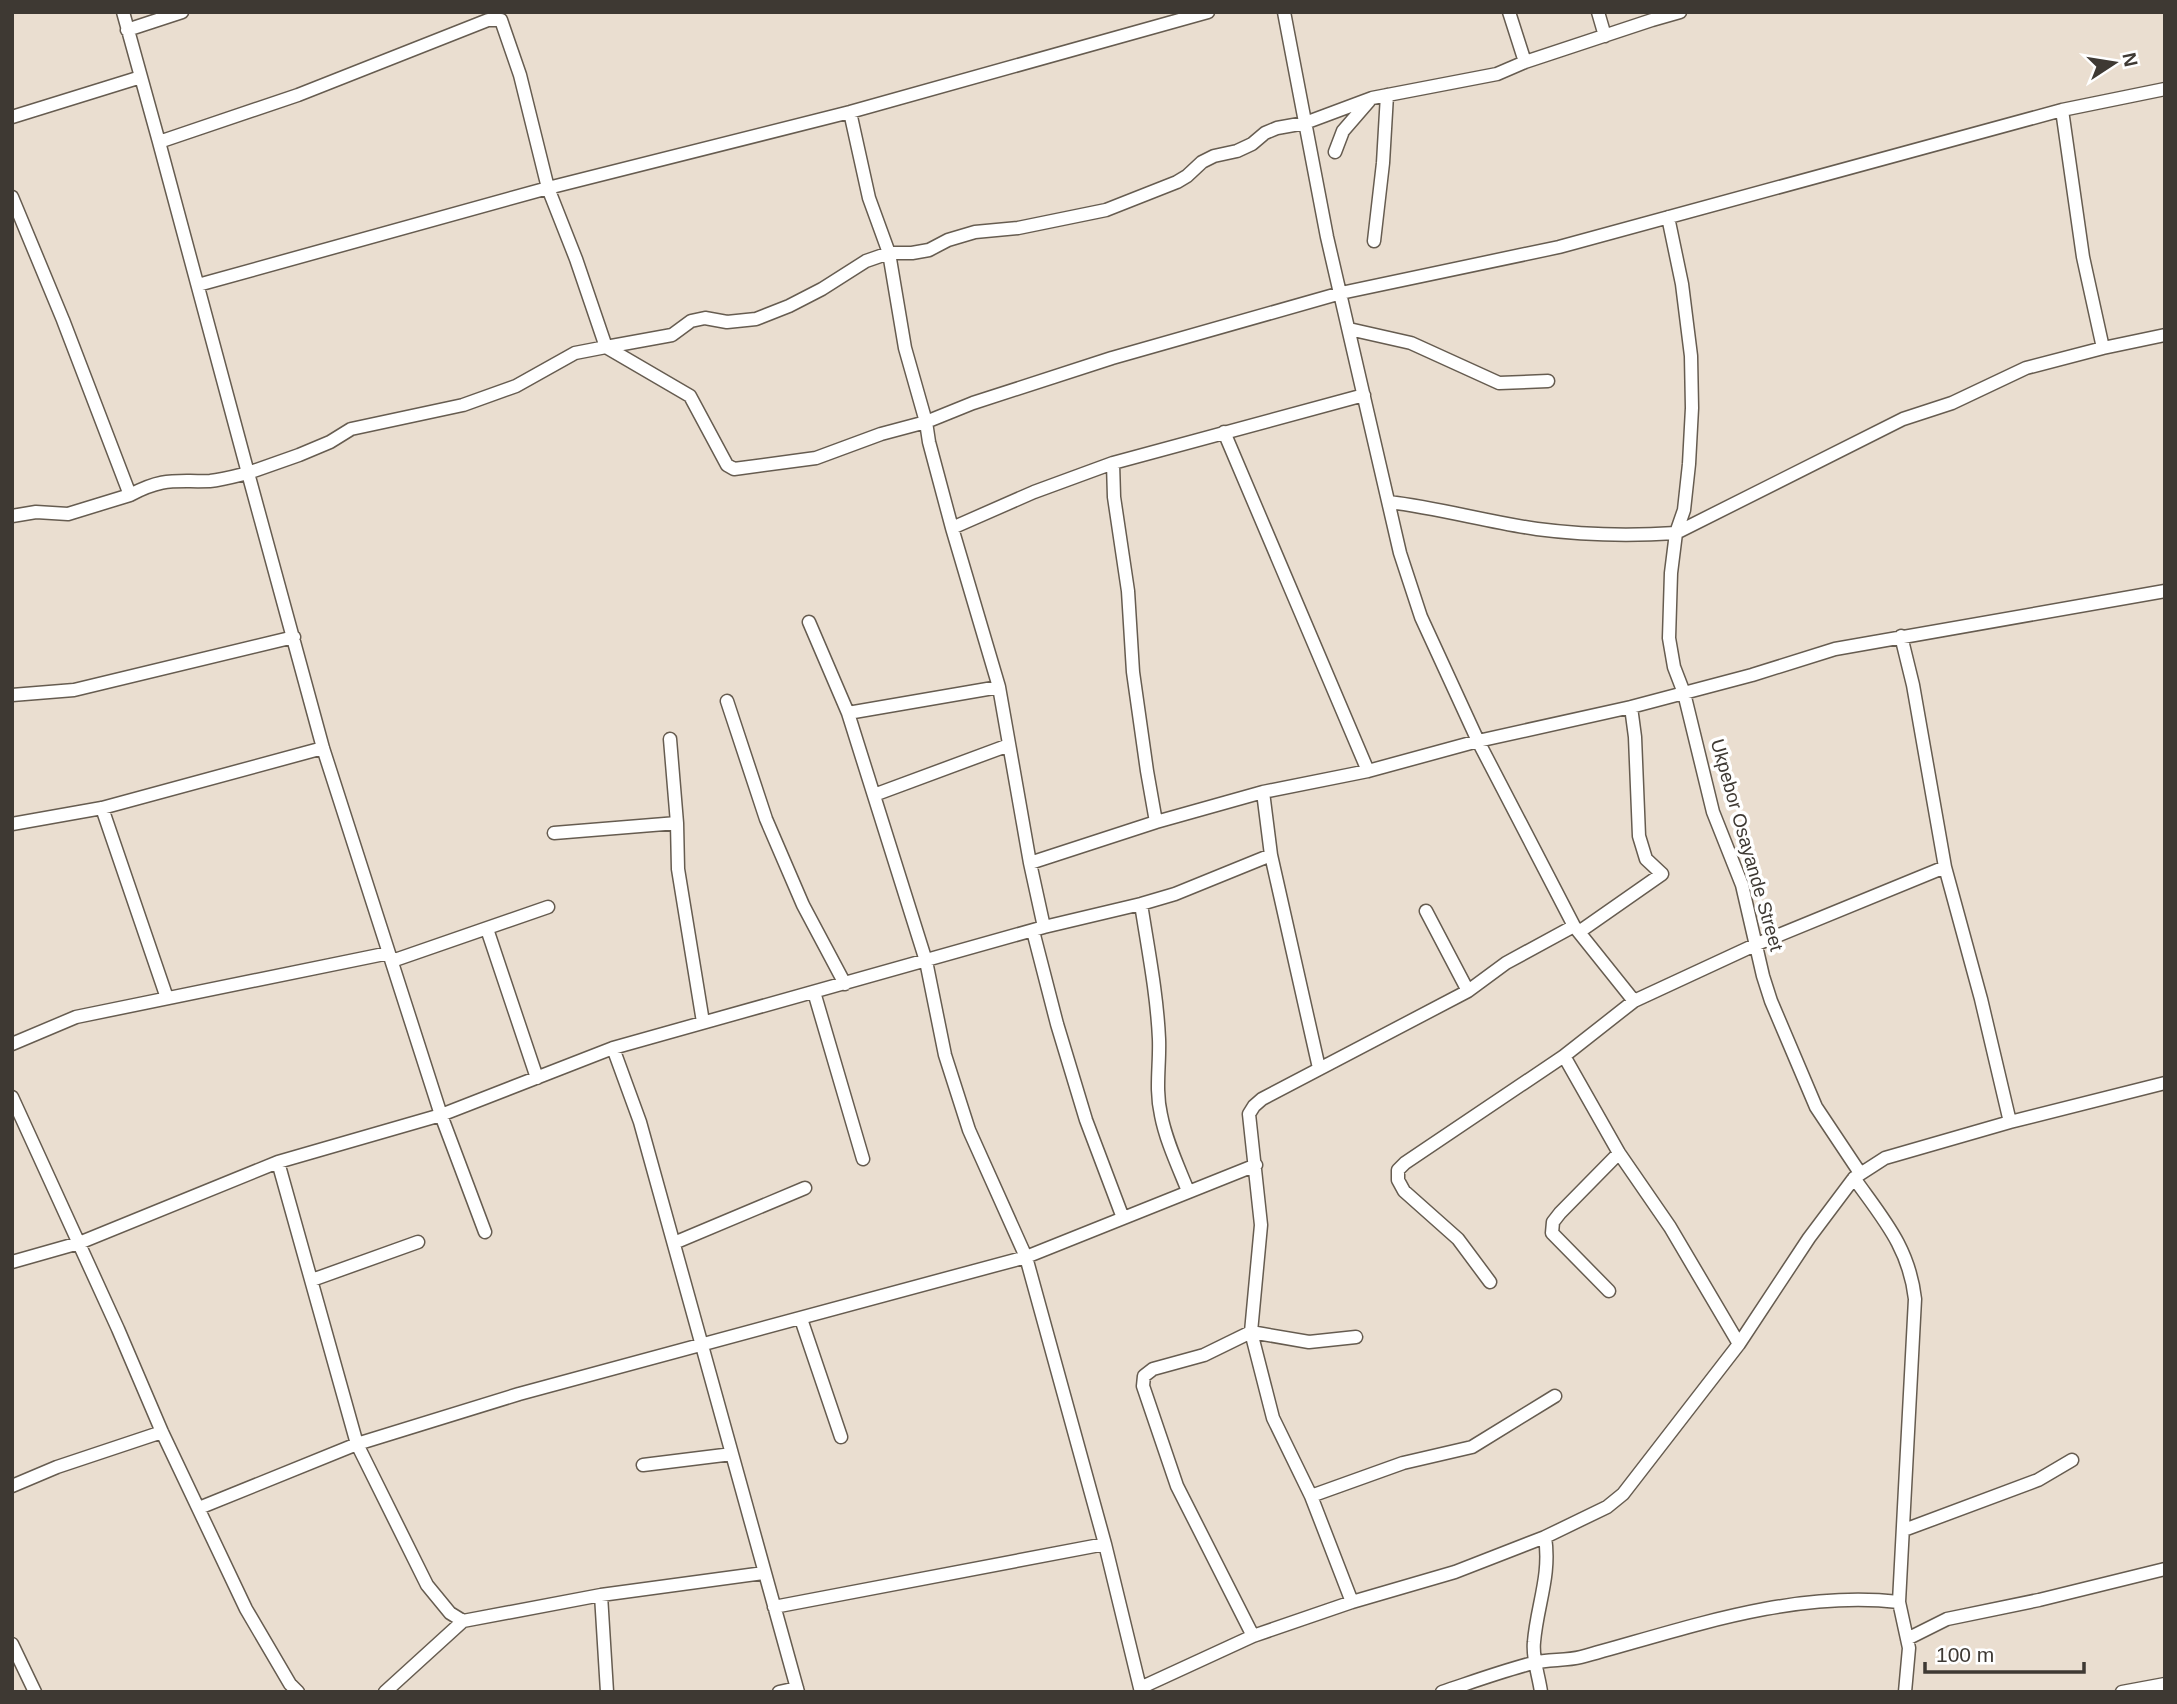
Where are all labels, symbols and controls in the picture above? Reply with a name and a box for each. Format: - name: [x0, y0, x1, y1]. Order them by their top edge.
- north arrow: [2079, 28, 2149, 98]
- text: N: [2118, 51, 2142, 68]
- street label: Ukpebor Osayande Street: [1707, 737, 1788, 954]
- scale bar: [1925, 1630, 2084, 1674]
- text: 100 m: [1936, 1643, 1994, 1666]

